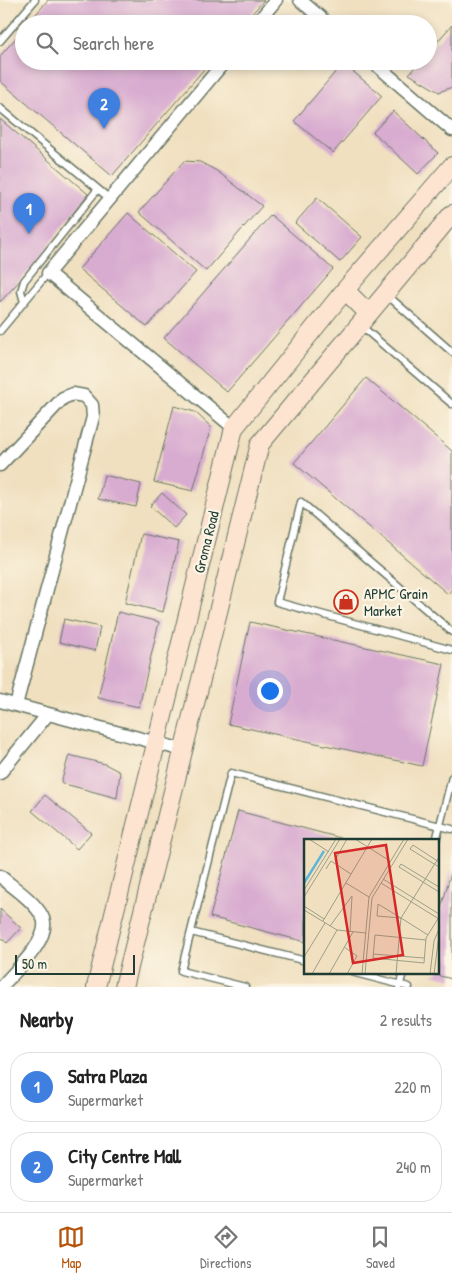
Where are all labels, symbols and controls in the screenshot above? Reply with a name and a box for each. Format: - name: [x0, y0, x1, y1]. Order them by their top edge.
- search box: [15, 15, 437, 70]
- icon: search: [33, 29, 61, 57]
- text: Search here: [73, 30, 154, 56]
- pin: 2: [88, 88, 120, 129]
- pin: 1: [13, 193, 45, 234]
- street label: Groma Road: [188, 509, 224, 575]
- place label: APMC Grain Market: [364, 583, 428, 621]
- shop icon: APMC Grain Market: [333, 589, 359, 615]
- your location: [257, 678, 283, 704]
- inset map: [304, 839, 440, 974]
- scale bar: [15, 952, 135, 975]
- text: 50 m: [22, 954, 47, 973]
- text: Nearby: [20, 1005, 73, 1034]
- text: 2 results: [380, 1009, 432, 1031]
- text: Satra Plaza: [68, 1063, 147, 1089]
- text: 1: [34, 1076, 40, 1098]
- text: 220 m: [394, 1076, 431, 1098]
- text: Supermarket: [68, 1089, 143, 1111]
- text: City Centre Mall: [68, 1143, 181, 1169]
- text: 2: [33, 1156, 41, 1178]
- text: 240 m: [396, 1156, 431, 1178]
- text: Supermarket: [68, 1169, 143, 1191]
- tab: Map: [57, 1223, 85, 1272]
- tab: Directions: [200, 1223, 251, 1272]
- tab: Saved: [366, 1223, 395, 1272]

